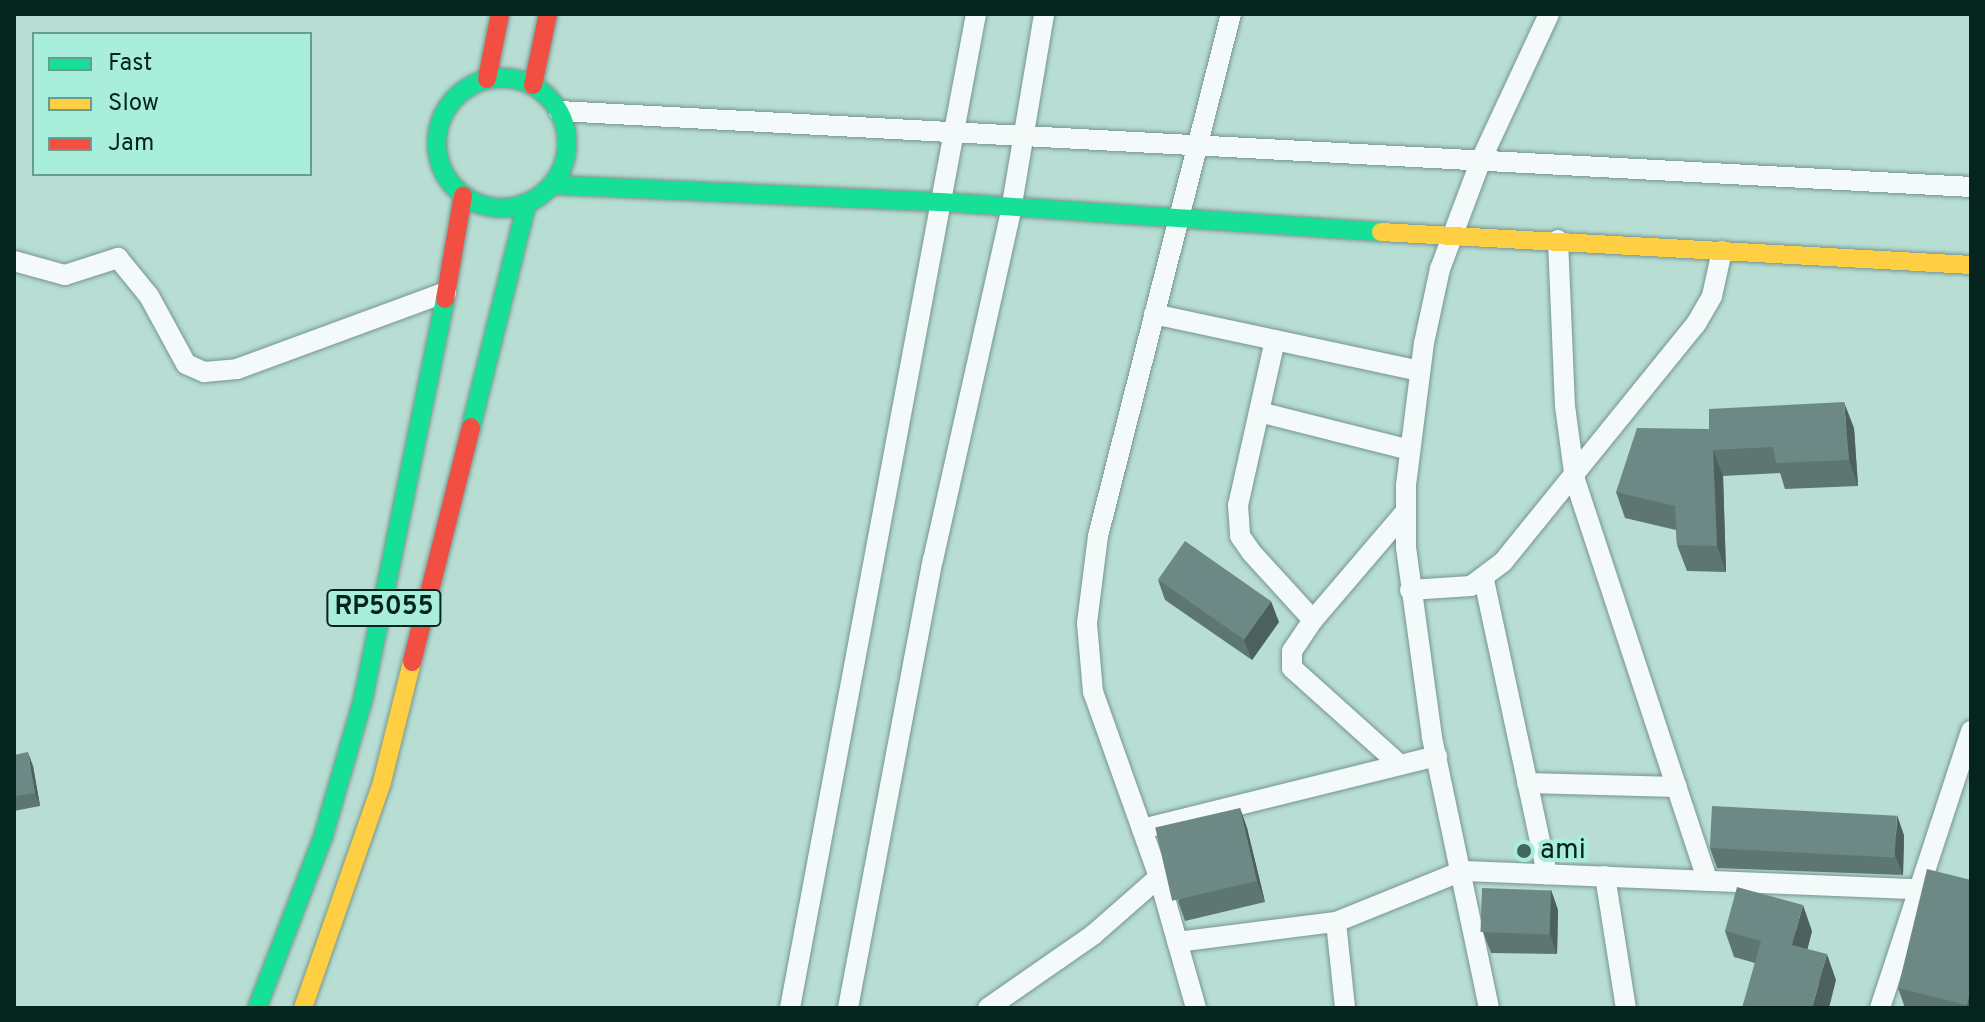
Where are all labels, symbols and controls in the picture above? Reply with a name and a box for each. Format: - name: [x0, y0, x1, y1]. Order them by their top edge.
- legend: [32, 32, 312, 176]
- text: Fast: [108, 49, 152, 79]
- text: Slow: [108, 89, 159, 119]
- text: Jam: [108, 129, 154, 159]
- road number: RP5055: [326, 586, 442, 630]
- place label: ami: [1540, 834, 1586, 868]
- marker: ami: [1515, 842, 1533, 860]

